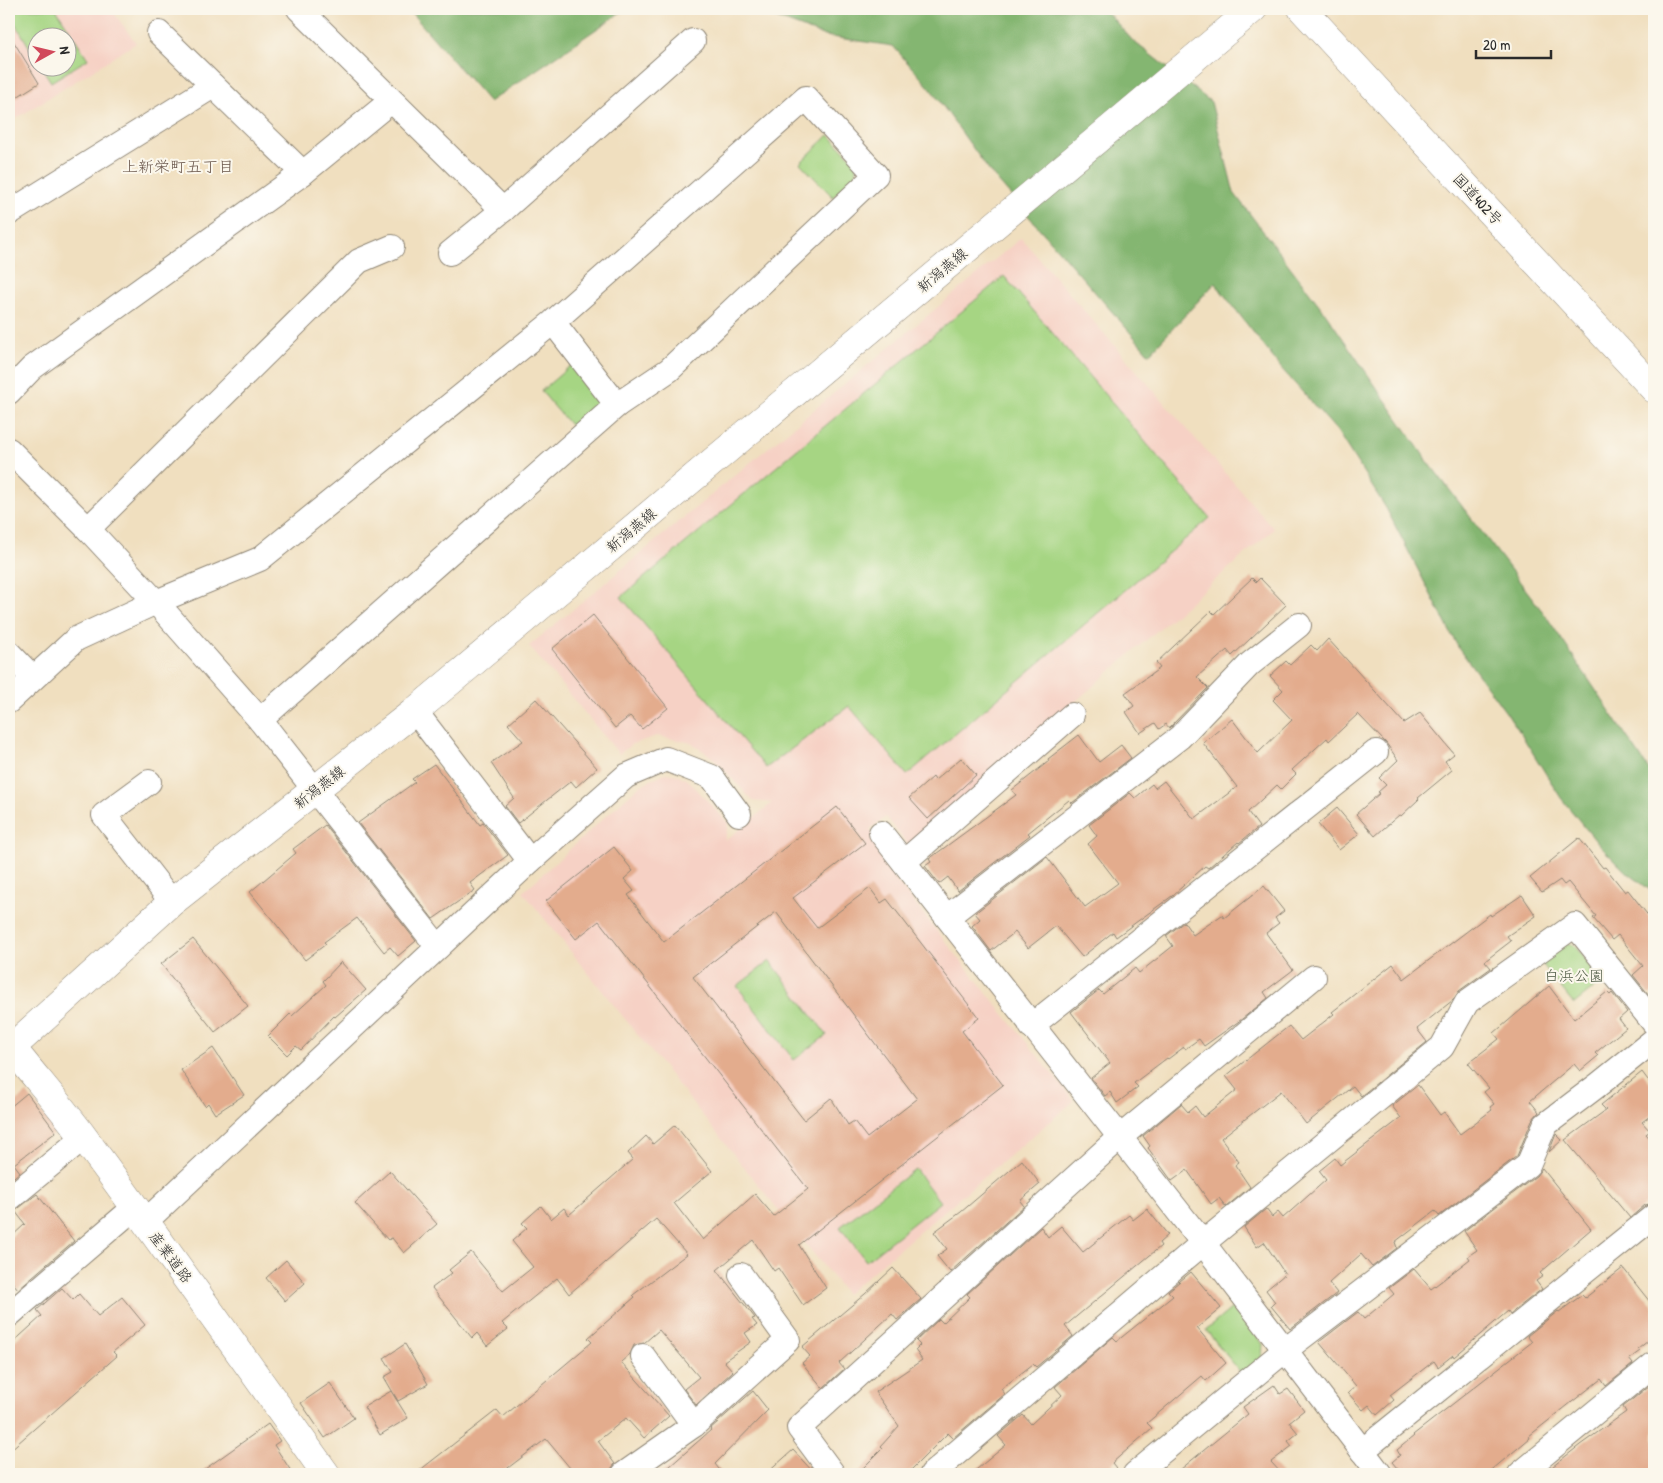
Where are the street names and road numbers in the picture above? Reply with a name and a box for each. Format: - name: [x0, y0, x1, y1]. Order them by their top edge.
- street label: 国道402号: [1448, 168, 1508, 230]
- street label: 新潟燕線: [912, 243, 972, 297]
- street label: 新潟燕線: [601, 503, 661, 557]
- street label: 新潟燕線: [289, 760, 349, 814]
- street label: 産業道路: [145, 1227, 197, 1287]

